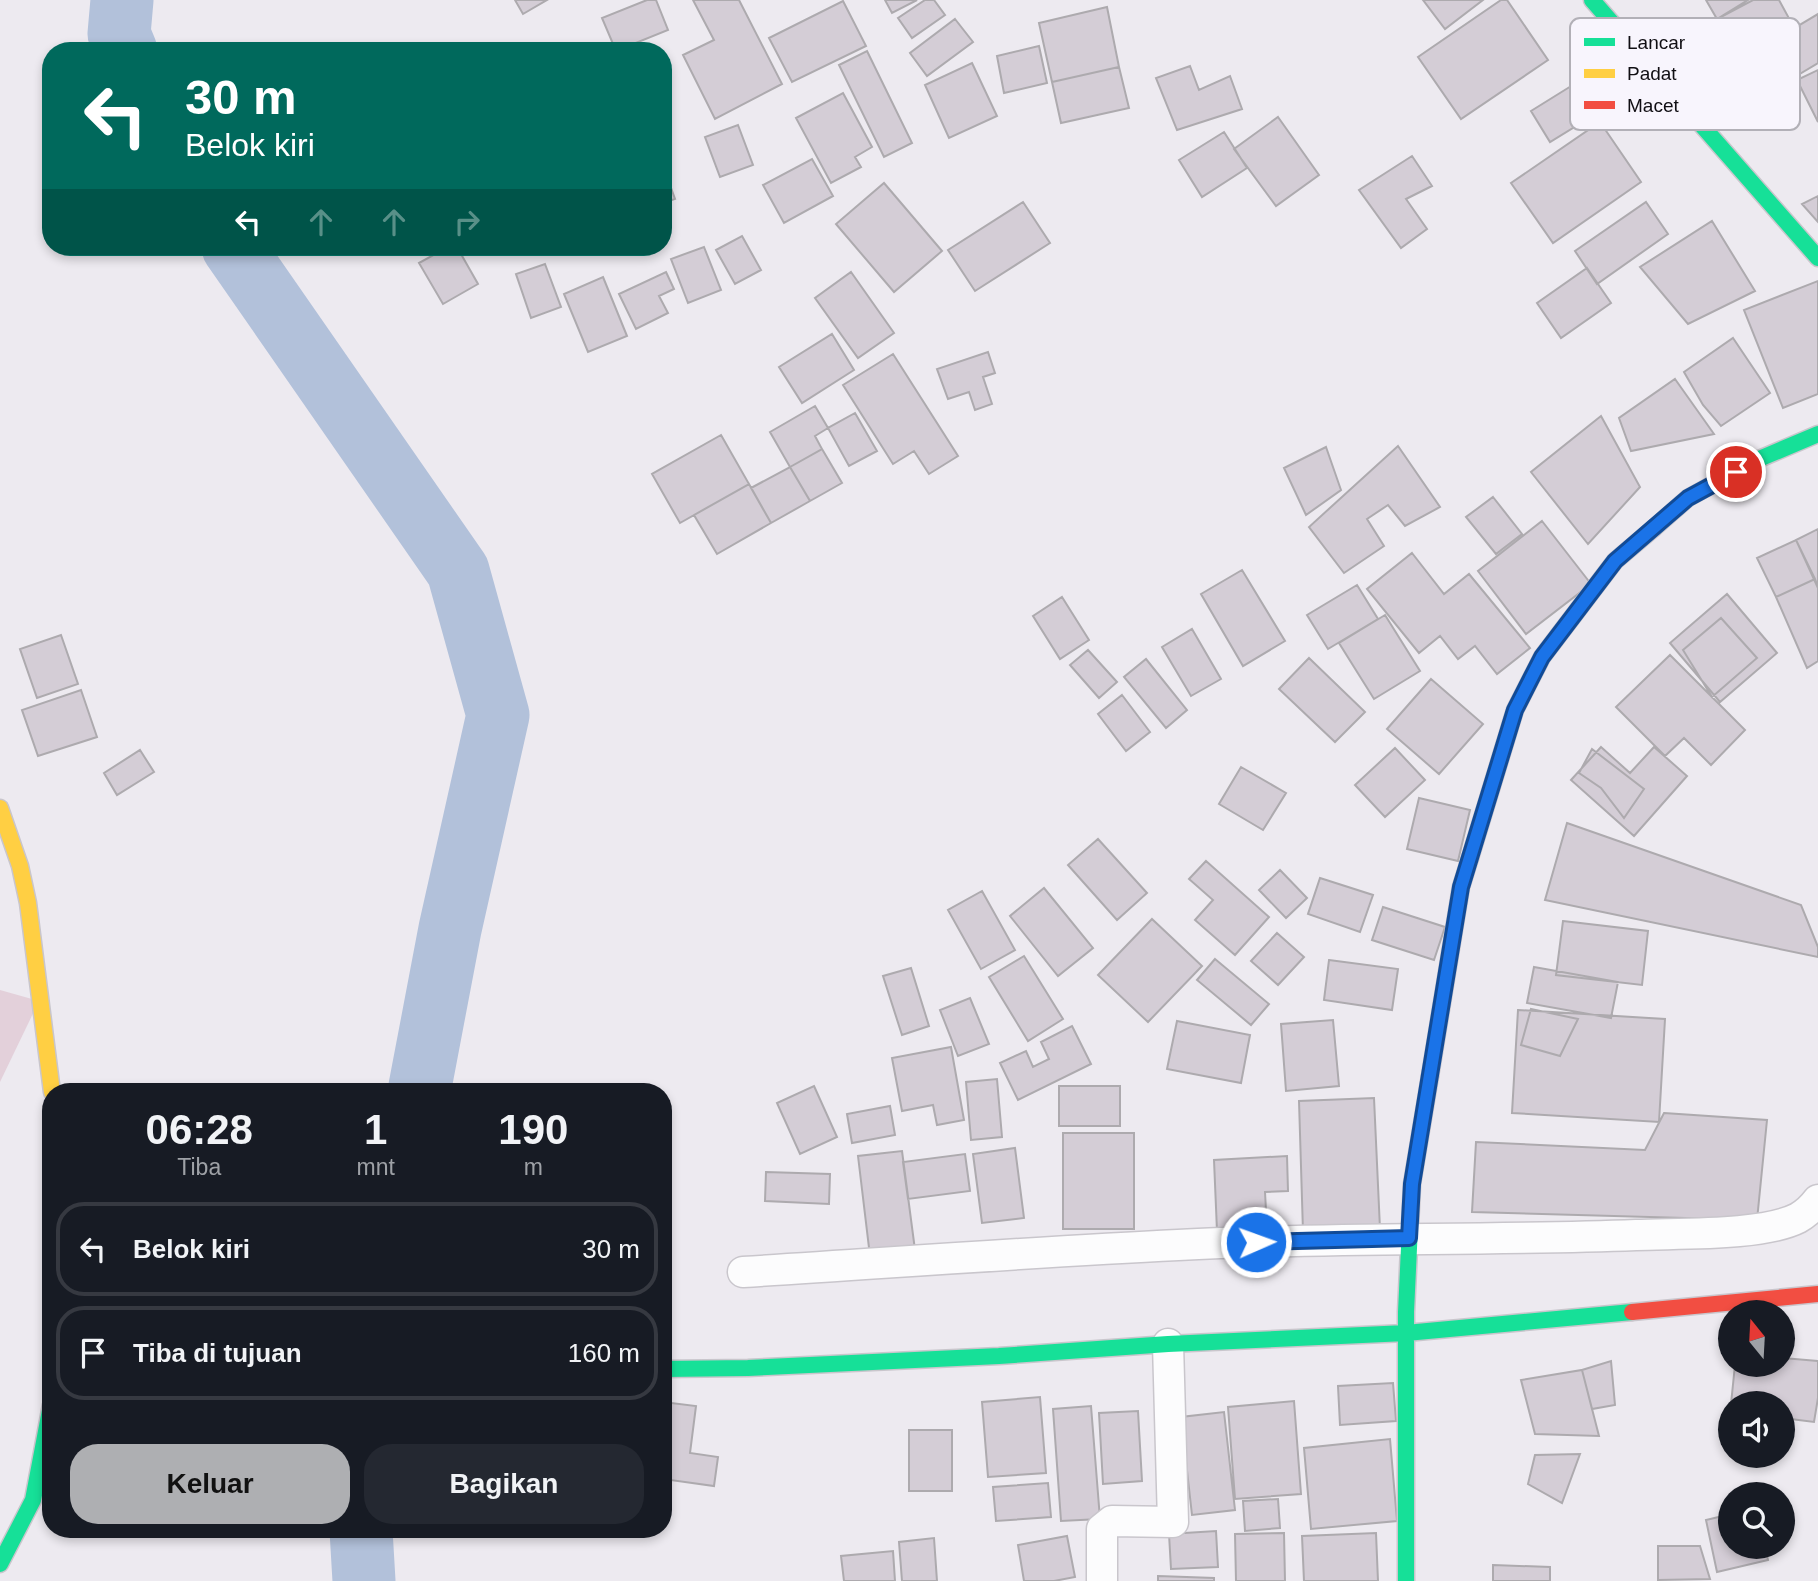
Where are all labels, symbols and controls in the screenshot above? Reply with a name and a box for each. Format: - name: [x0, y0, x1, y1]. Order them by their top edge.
- legend: [1570, 18, 1800, 130]
- text: Lancar: [1627, 32, 1686, 53]
- text: Padat: [1627, 63, 1677, 84]
- icon: left: [70, 70, 161, 161]
- text: 30 m: [185, 70, 297, 124]
- text: Macet: [1627, 95, 1679, 116]
- text: Belok kiri: [185, 127, 315, 163]
- icon: left: [229, 203, 267, 241]
- icon: ahead: [302, 203, 340, 241]
- icon: ahead: [375, 203, 413, 241]
- icon: right: [448, 203, 486, 241]
- pin: [1706, 442, 1766, 502]
- icon: arrive: [1717, 453, 1755, 491]
- text: 06:28: [146, 1106, 253, 1153]
- text: 1: [364, 1106, 387, 1153]
- text: 190: [498, 1106, 568, 1153]
- text: Tiba: [177, 1154, 221, 1180]
- text: mnt: [356, 1154, 395, 1180]
- text: m: [524, 1154, 543, 1180]
- position arrow: [1219, 1205, 1293, 1279]
- icon: left: [74, 1230, 112, 1268]
- text: Belok kiri: [133, 1234, 250, 1264]
- text: 30 m: [582, 1234, 640, 1264]
- north arrow: [1718, 1300, 1796, 1377]
- map controls: [1718, 1300, 1795, 1559]
- icon: arrive: [74, 1334, 112, 1372]
- text: Tiba di tujuan: [133, 1338, 302, 1368]
- text: 160 m: [568, 1338, 640, 1368]
- button: sound: [1718, 1391, 1795, 1468]
- button: Keluar: [70, 1444, 350, 1524]
- button: Bagikan: [364, 1444, 644, 1524]
- button: search: [1718, 1482, 1795, 1559]

